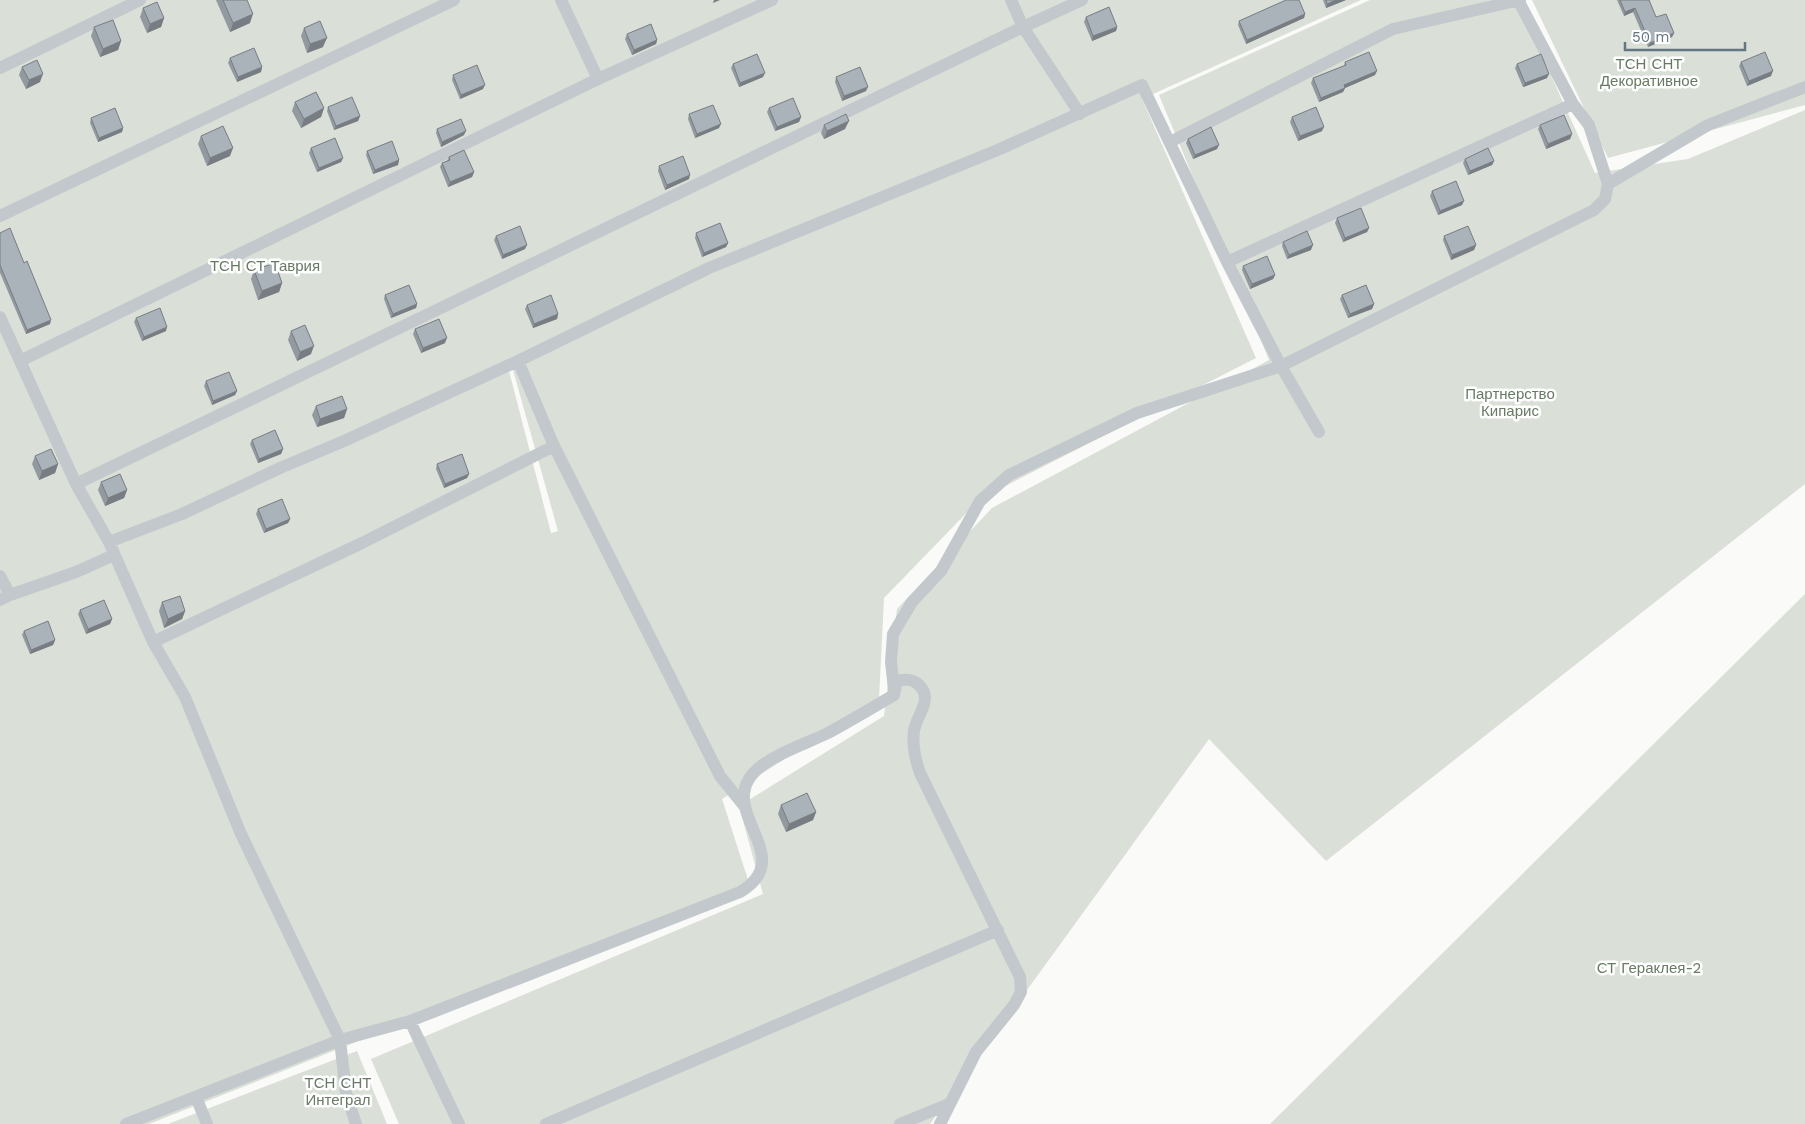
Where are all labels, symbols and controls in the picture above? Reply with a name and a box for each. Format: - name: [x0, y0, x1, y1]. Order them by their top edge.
- scale bar: [1625, 20, 1745, 52]
- text: 50 m: [1632, 28, 1669, 46]
- park label: ТСН СНТ Декоративное: [1600, 55, 1698, 90]
- park label: ТСН СТ Таврия: [210, 257, 320, 275]
- park label: Партнерство Кипарис: [1465, 385, 1555, 420]
- park label: СТ Гераклея-2: [1597, 959, 1701, 977]
- park label: ТСН СНТ Интеграл: [305, 1074, 371, 1109]

